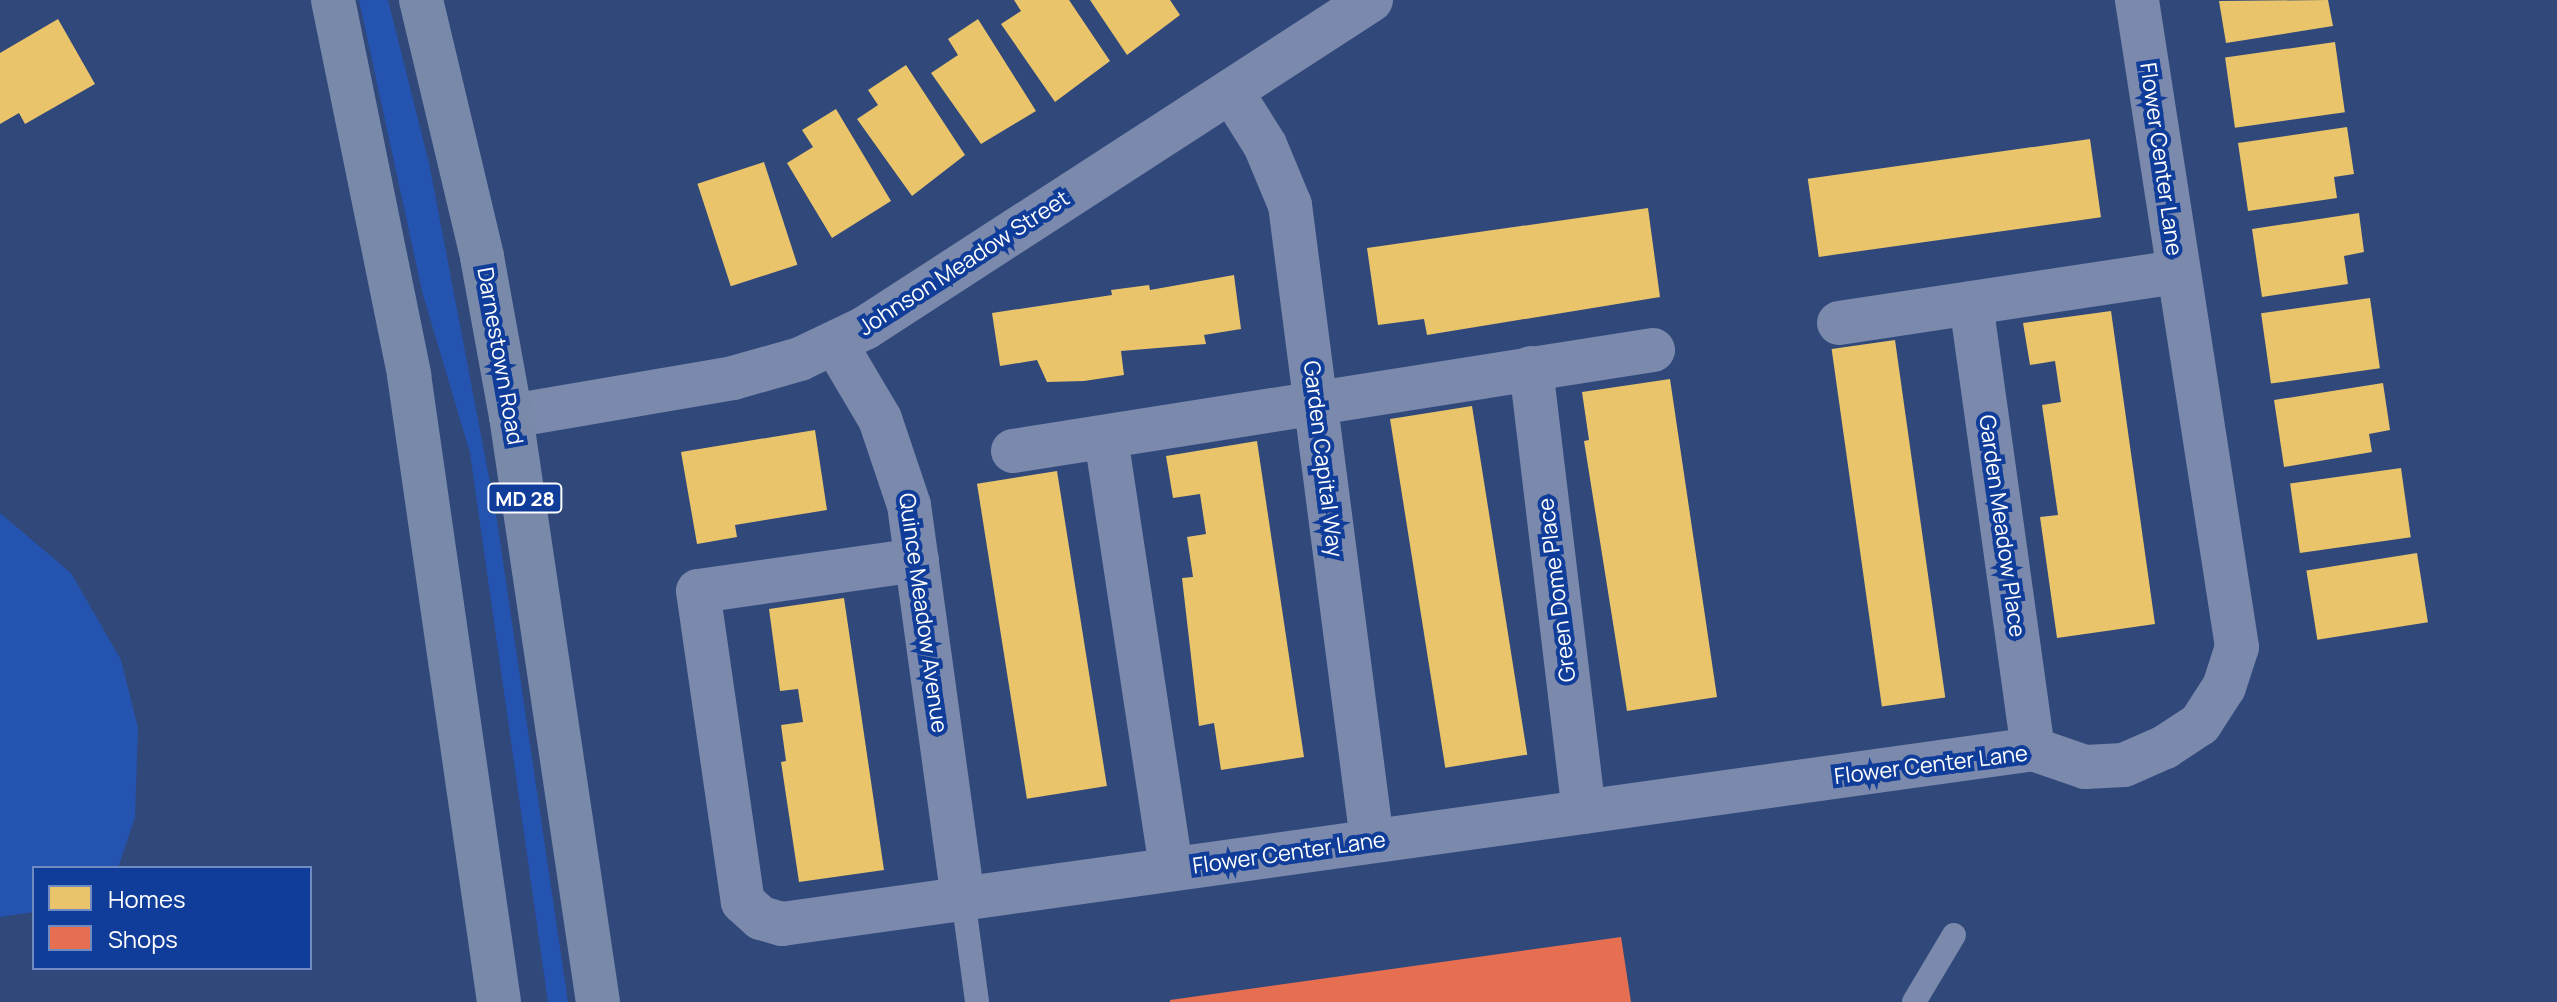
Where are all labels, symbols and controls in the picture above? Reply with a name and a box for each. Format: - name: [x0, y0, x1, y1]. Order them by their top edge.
- street label: Flower Center Lane: [2134, 61, 2188, 257]
- street label: Johnson Meadow Street: [854, 185, 1074, 341]
- street label: Darnestown Road: [471, 265, 529, 447]
- street label: Garden Capital Way: [1298, 359, 1348, 559]
- street label: Garden Meadow Place: [1973, 413, 2031, 639]
- road number: MD 28: [487, 482, 563, 514]
- street label: Quince Meadow Avenue: [893, 491, 953, 735]
- street label: Green Dome Place: [1533, 497, 1581, 683]
- street label: Flower Center Lane: [1833, 740, 2029, 790]
- street label: Flower Center Lane: [1191, 826, 1387, 880]
- legend: [32, 866, 312, 970]
- text: Homes: [108, 882, 186, 915]
- text: Shops: [108, 922, 178, 955]

